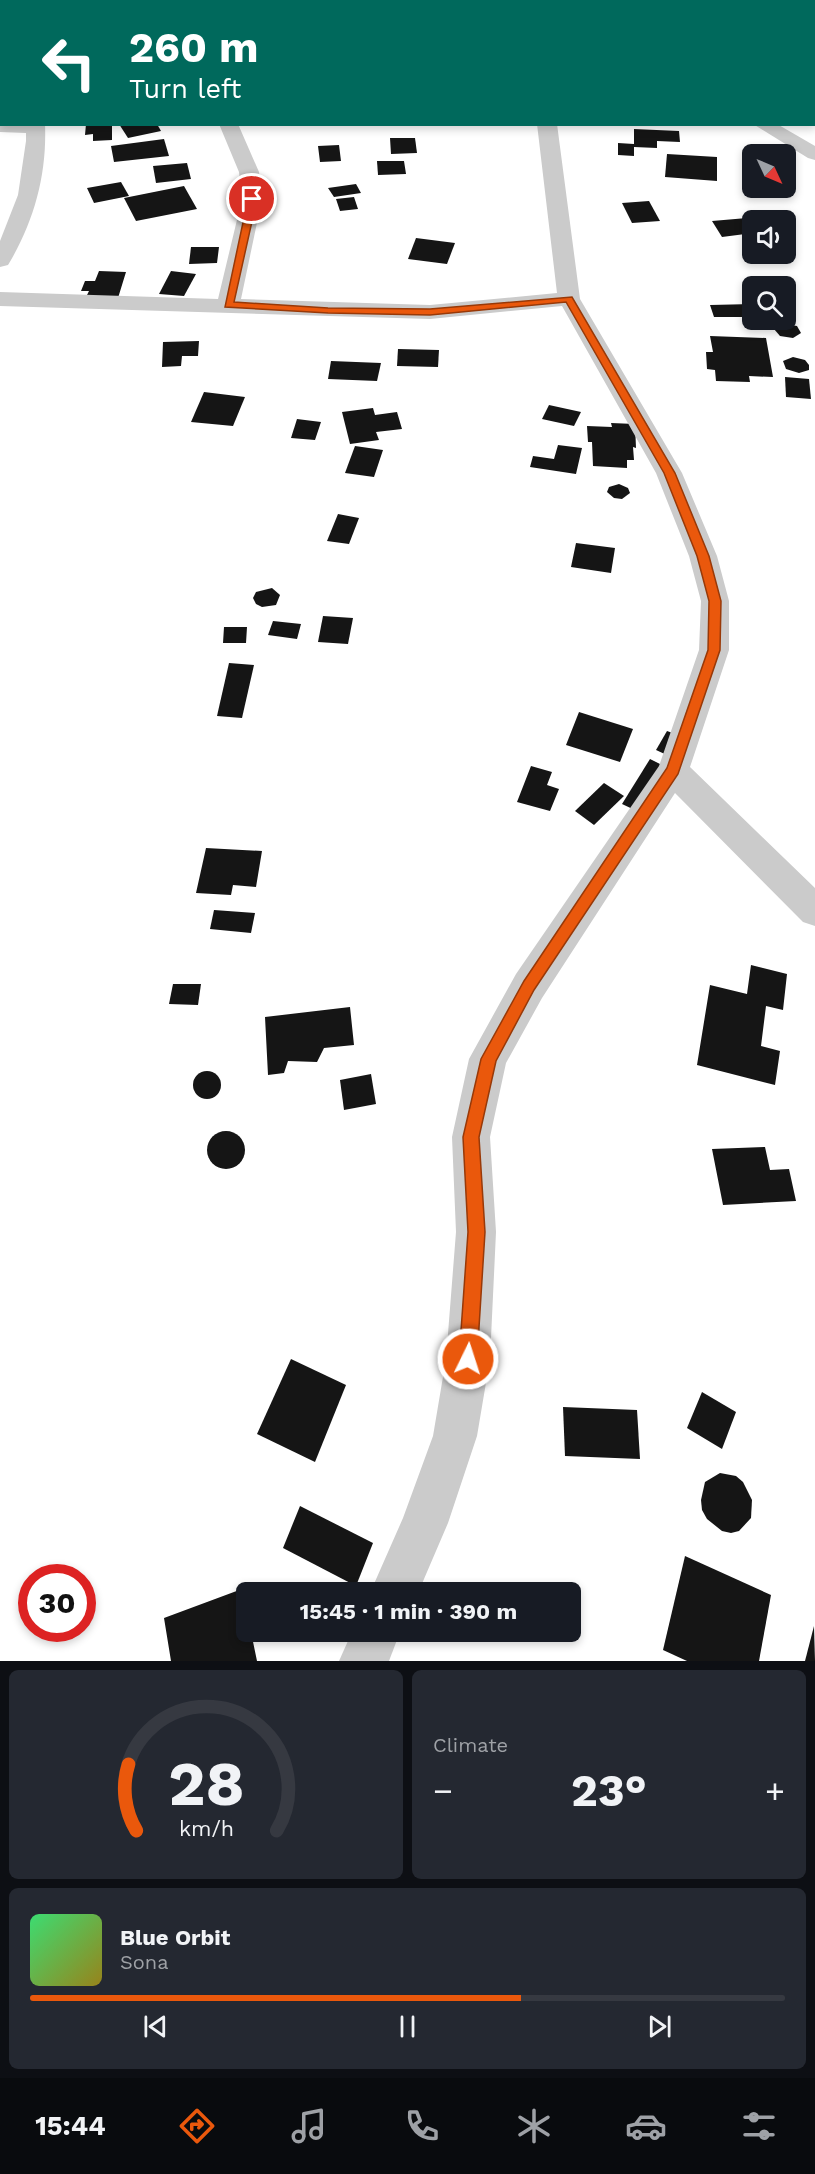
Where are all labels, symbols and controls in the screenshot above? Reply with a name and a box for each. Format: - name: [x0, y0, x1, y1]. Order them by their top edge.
- text: 260 m: [129, 23, 259, 72]
- icon: left: [30, 24, 108, 102]
- text: Turn left: [129, 73, 241, 105]
- north arrow: [742, 144, 796, 198]
- map controls: [742, 144, 796, 330]
- pin: [226, 173, 277, 224]
- icon: arrive: [235, 182, 268, 215]
- button: sound: [742, 210, 796, 264]
- button: search: [742, 276, 796, 330]
- position arrow: [436, 1327, 500, 1391]
- speed limit sign: 30: [18, 1564, 96, 1642]
- text: 15:45 · 1 min · 390 m: [300, 1599, 517, 1624]
- text: Climate: [433, 1733, 508, 1757]
- text: 28: [168, 1747, 244, 1820]
- text: 23°: [571, 1764, 647, 1817]
- text: −: [433, 1771, 453, 1810]
- text: +: [765, 1771, 785, 1810]
- text: km/h: [178, 1817, 234, 1842]
- text: Blue Orbit: [120, 1925, 230, 1950]
- text: Sona: [120, 1950, 169, 1974]
- icon: previous: [139, 2010, 172, 2043]
- icon: pause: [391, 2010, 424, 2043]
- icon: next: [643, 2010, 676, 2043]
- icon: directions: [176, 2105, 218, 2147]
- icon: music: [288, 2105, 330, 2147]
- icon: phone: [401, 2105, 443, 2147]
- icon: climate: [513, 2105, 555, 2147]
- icon: car: [625, 2105, 667, 2147]
- icon: filters: [738, 2105, 780, 2147]
- text: 15:44: [35, 2110, 106, 2142]

